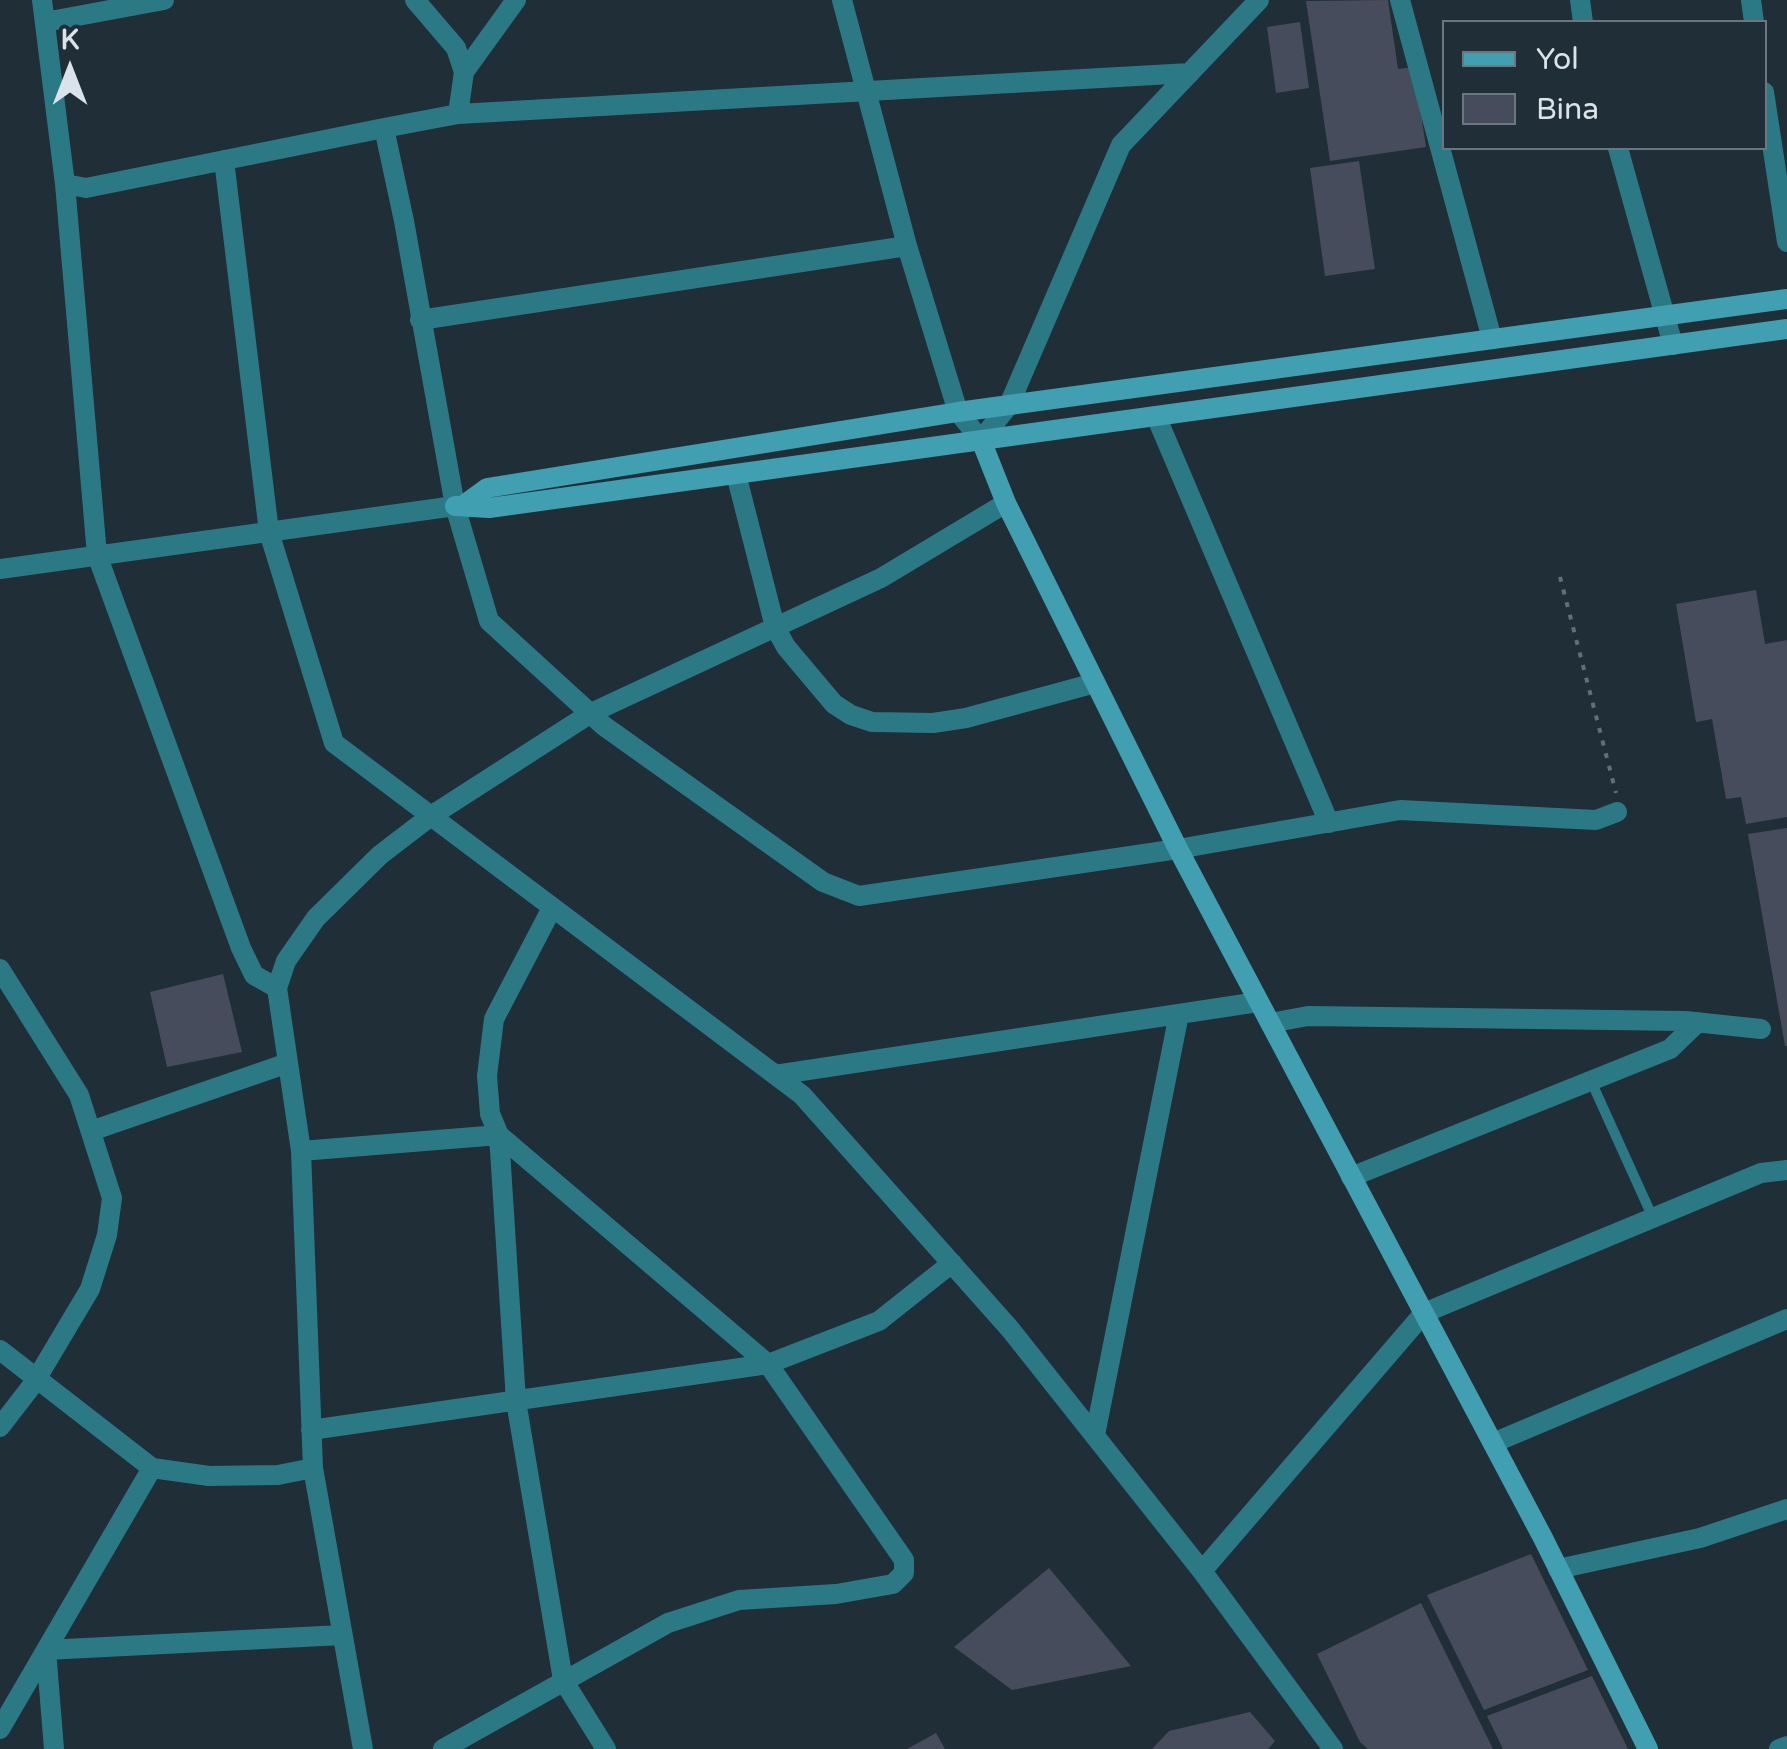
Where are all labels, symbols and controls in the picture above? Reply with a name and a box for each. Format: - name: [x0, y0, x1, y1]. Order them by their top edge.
- north arrow: [20, 20, 120, 120]
- legend: [1442, 20, 1767, 150]
- text: K: [61, 23, 79, 57]
- text: Yol: [1536, 41, 1579, 78]
- text: Bina: [1536, 91, 1599, 128]

